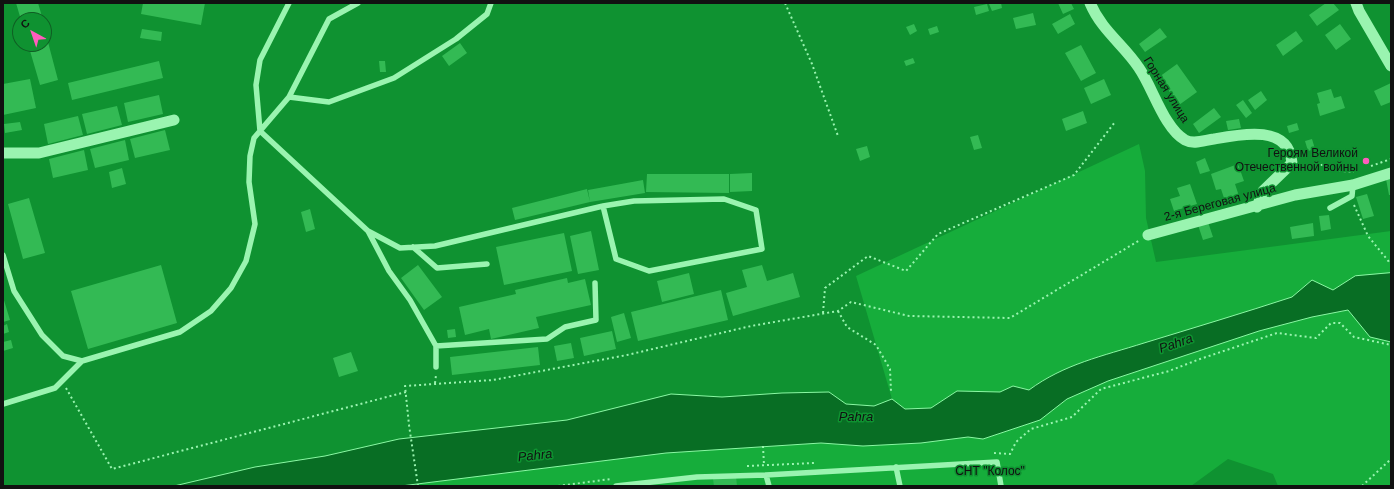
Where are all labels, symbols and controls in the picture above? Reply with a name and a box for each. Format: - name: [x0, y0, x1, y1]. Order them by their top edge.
- north arrow: [12, 12, 52, 52]
- text: С: [18, 16, 32, 31]
- street label: Горная улица: [1140, 54, 1192, 126]
- place label: Героям Великой Отечественной войны: [1235, 147, 1358, 175]
- marker: Героям Великой Отечественной войны: [1361, 156, 1371, 166]
- street label: 2-я Береговая улица: [1163, 181, 1277, 225]
- water label: Pahra: [1157, 331, 1195, 357]
- water label: Pahra: [839, 409, 873, 425]
- water label: Pahra: [517, 446, 553, 466]
- park label: СНТ "Колос": [955, 465, 1025, 479]

